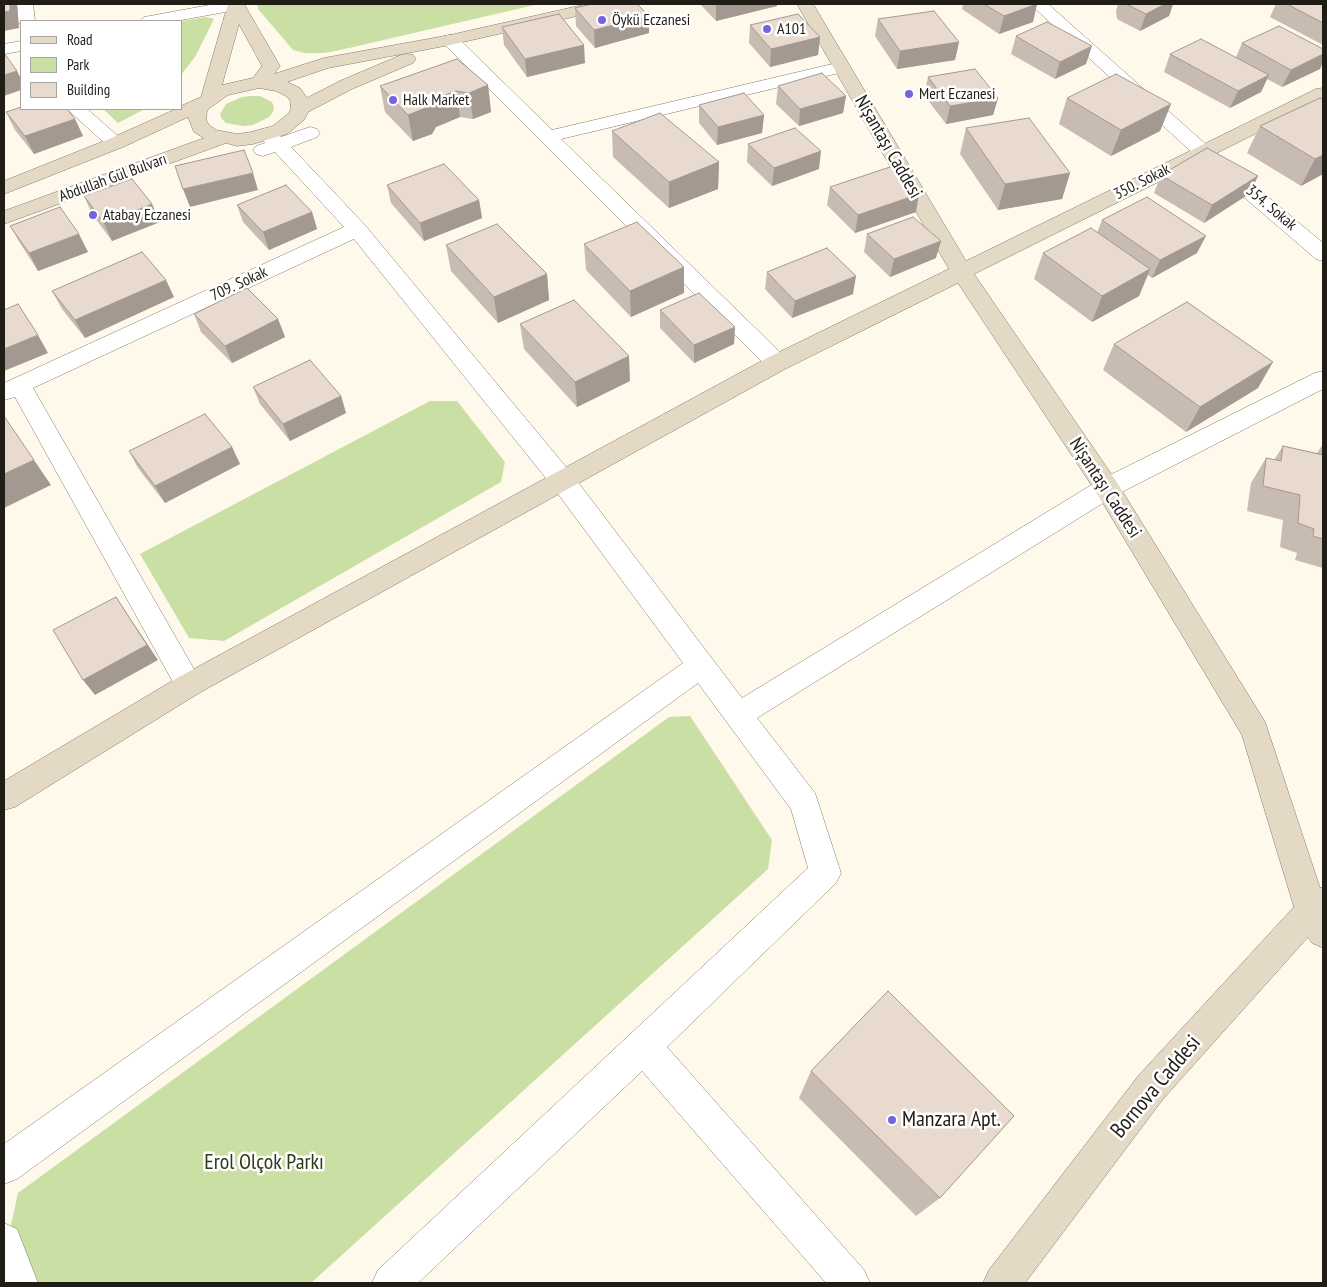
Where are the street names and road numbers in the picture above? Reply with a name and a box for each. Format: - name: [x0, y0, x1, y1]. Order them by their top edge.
- street label: Nişantaşı Caddesi: [849, 92, 927, 202]
- street label: Abdullah Gül Bulvarı: [56, 150, 170, 206]
- street label: 350. Sokak: [1111, 160, 1173, 204]
- street label: 354. Sokak: [1242, 181, 1300, 235]
- street label: 709. Sokak: [208, 263, 270, 305]
- street label: Nişantaşı Caddesi: [1064, 434, 1146, 542]
- street label: Bornova Caddesi: [1105, 1030, 1207, 1144]

